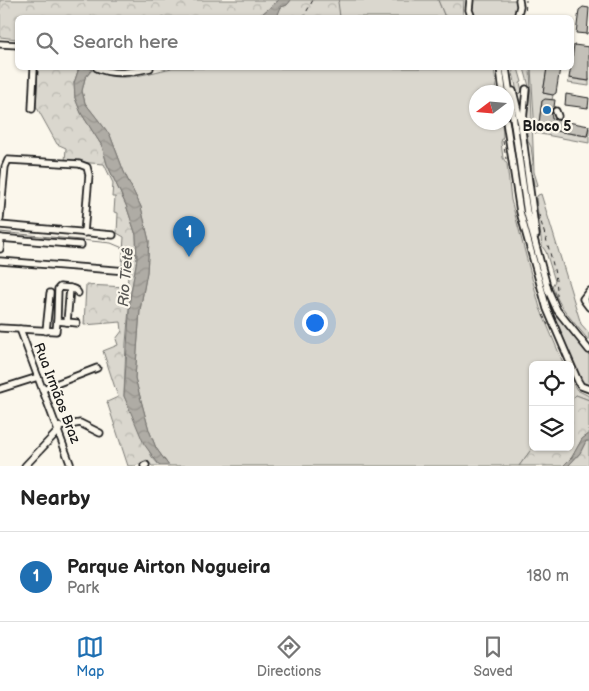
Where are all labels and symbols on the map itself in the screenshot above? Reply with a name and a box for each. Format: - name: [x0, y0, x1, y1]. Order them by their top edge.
- north arrow: [469, 85, 514, 130]
- marker: Bloco 5: [541, 104, 553, 116]
- place label: Bloco 5: [523, 118, 571, 135]
- pin: 1: [173, 216, 205, 257]
- water label: Rio Tietê: [114, 246, 138, 307]
- your location: [302, 310, 328, 336]
- street label: Rua Irmãos Braz: [30, 340, 84, 446]

